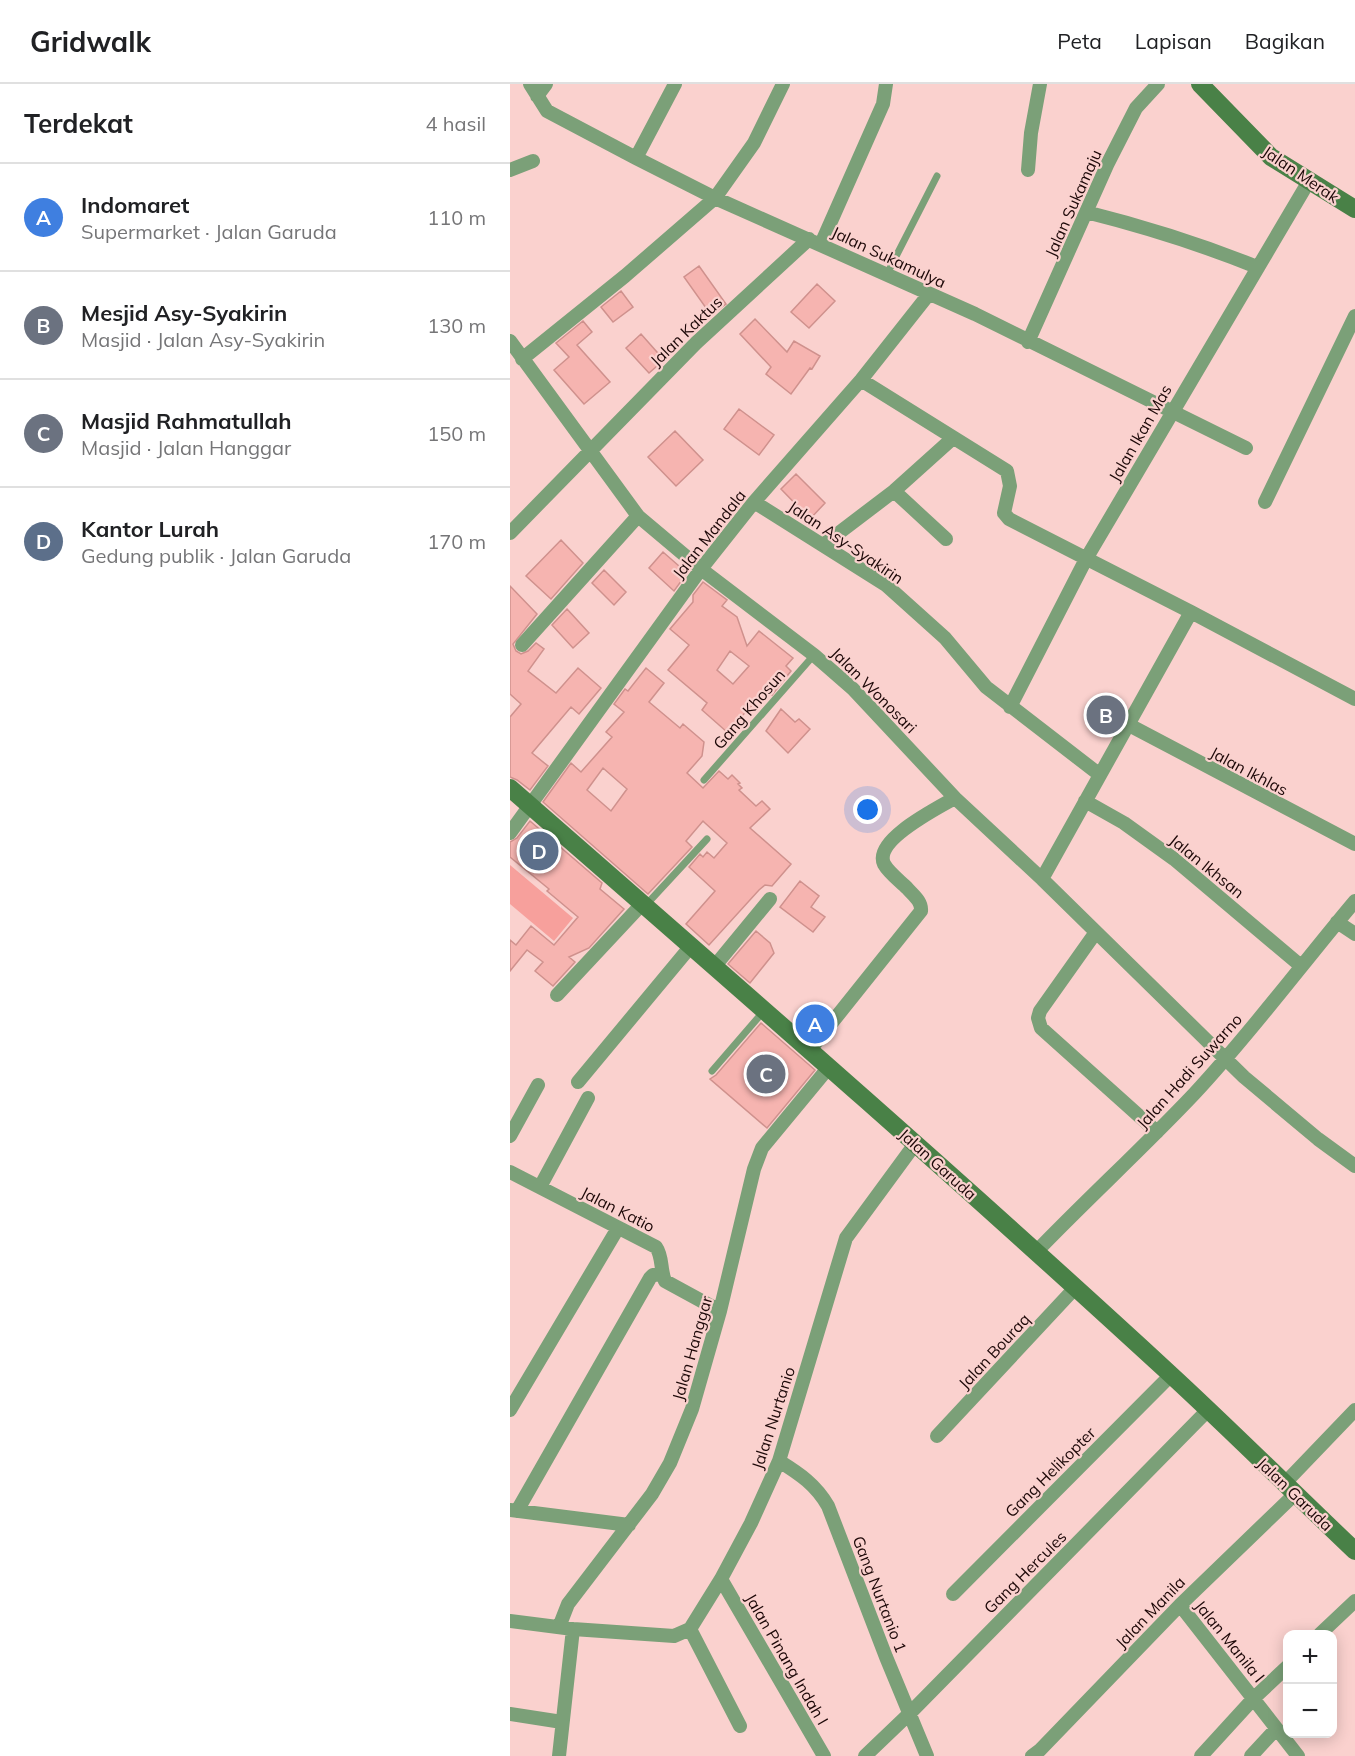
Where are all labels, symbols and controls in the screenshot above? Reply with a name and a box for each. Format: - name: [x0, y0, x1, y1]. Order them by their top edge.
- text: Gridwalk: [30, 24, 151, 59]
- text: Peta: [1057, 28, 1102, 54]
- text: Lapisan: [1135, 28, 1212, 54]
- text: Bagikan: [1245, 28, 1325, 54]
- text: Terdekat: [24, 107, 133, 140]
- text: 4 hasil: [426, 111, 486, 136]
- street label: Jalan Merak: [1259, 141, 1344, 207]
- street label: Jalan Sukamaju: [1040, 146, 1106, 260]
- text: Indomaret: [81, 191, 189, 219]
- text: A: [36, 205, 51, 230]
- text: 110 m: [427, 205, 486, 230]
- text: Supermarket · Jalan Garuda: [81, 219, 337, 244]
- street label: Jalan Sukamulya: [829, 222, 949, 292]
- street label: Jalan Kaktus: [646, 292, 726, 370]
- text: Mesjid Asy-Syakirin: [81, 299, 287, 327]
- text: B: [37, 313, 50, 338]
- text: 130 m: [427, 313, 486, 338]
- text: Masjid · Jalan Asy-Syakirin: [81, 327, 325, 352]
- street label: Jalan Ikan Mas: [1104, 381, 1176, 485]
- text: Masjid Rahmatullah: [81, 407, 291, 435]
- text: C: [37, 421, 50, 446]
- text: 150 m: [427, 421, 486, 446]
- text: Masjid · Jalan Hanggar: [81, 435, 291, 460]
- street label: Jalan Mandala: [668, 486, 750, 582]
- street label: Jalan Asy-Syakirin: [785, 496, 907, 588]
- text: Kantor Lurah: [81, 515, 219, 543]
- text: D: [36, 529, 51, 554]
- text: 170 m: [427, 529, 486, 554]
- text: Gedung publik · Jalan Garuda: [81, 543, 351, 568]
- street label: Jalan Wonosari: [827, 643, 921, 737]
- street label: Gang Khosun: [709, 665, 789, 753]
- pin: B: [1086, 692, 1126, 738]
- street label: Jalan Ikhlas: [1207, 742, 1291, 800]
- your location: [853, 795, 882, 824]
- pin: D: [519, 828, 558, 873]
- street label: Jalan Ikhsan: [1166, 830, 1248, 902]
- pin: A: [796, 1002, 834, 1046]
- street label: Jalan Hadi Suwarno: [1132, 1009, 1246, 1133]
- pin: C: [746, 1052, 786, 1096]
- street label: Jalan Garuda: [895, 1124, 981, 1204]
- street label: Jalan Katio: [578, 1182, 658, 1236]
- street label: Jalan Hanggar: [668, 1293, 717, 1403]
- street label: Jalan Bouraq: [954, 1309, 1034, 1393]
- street label: Jalan Nurtanio: [747, 1364, 799, 1472]
- street label: Gang Helikopter: [1001, 1422, 1100, 1521]
- street label: Jalan Garuda: [1253, 1453, 1337, 1535]
- street label: Gang Hercules: [979, 1526, 1071, 1618]
- street label: Gang Nurtanio 1: [849, 1533, 911, 1655]
- street label: Jalan Manila: [1111, 1572, 1189, 1652]
- street label: Jalan Pinang Indah I: [741, 1590, 833, 1728]
- street label: Jalan Manila I: [1191, 1596, 1269, 1686]
- map controls: [1283, 1630, 1337, 1738]
- button: +: [1283, 1630, 1337, 1684]
- button: −: [1283, 1684, 1337, 1738]

